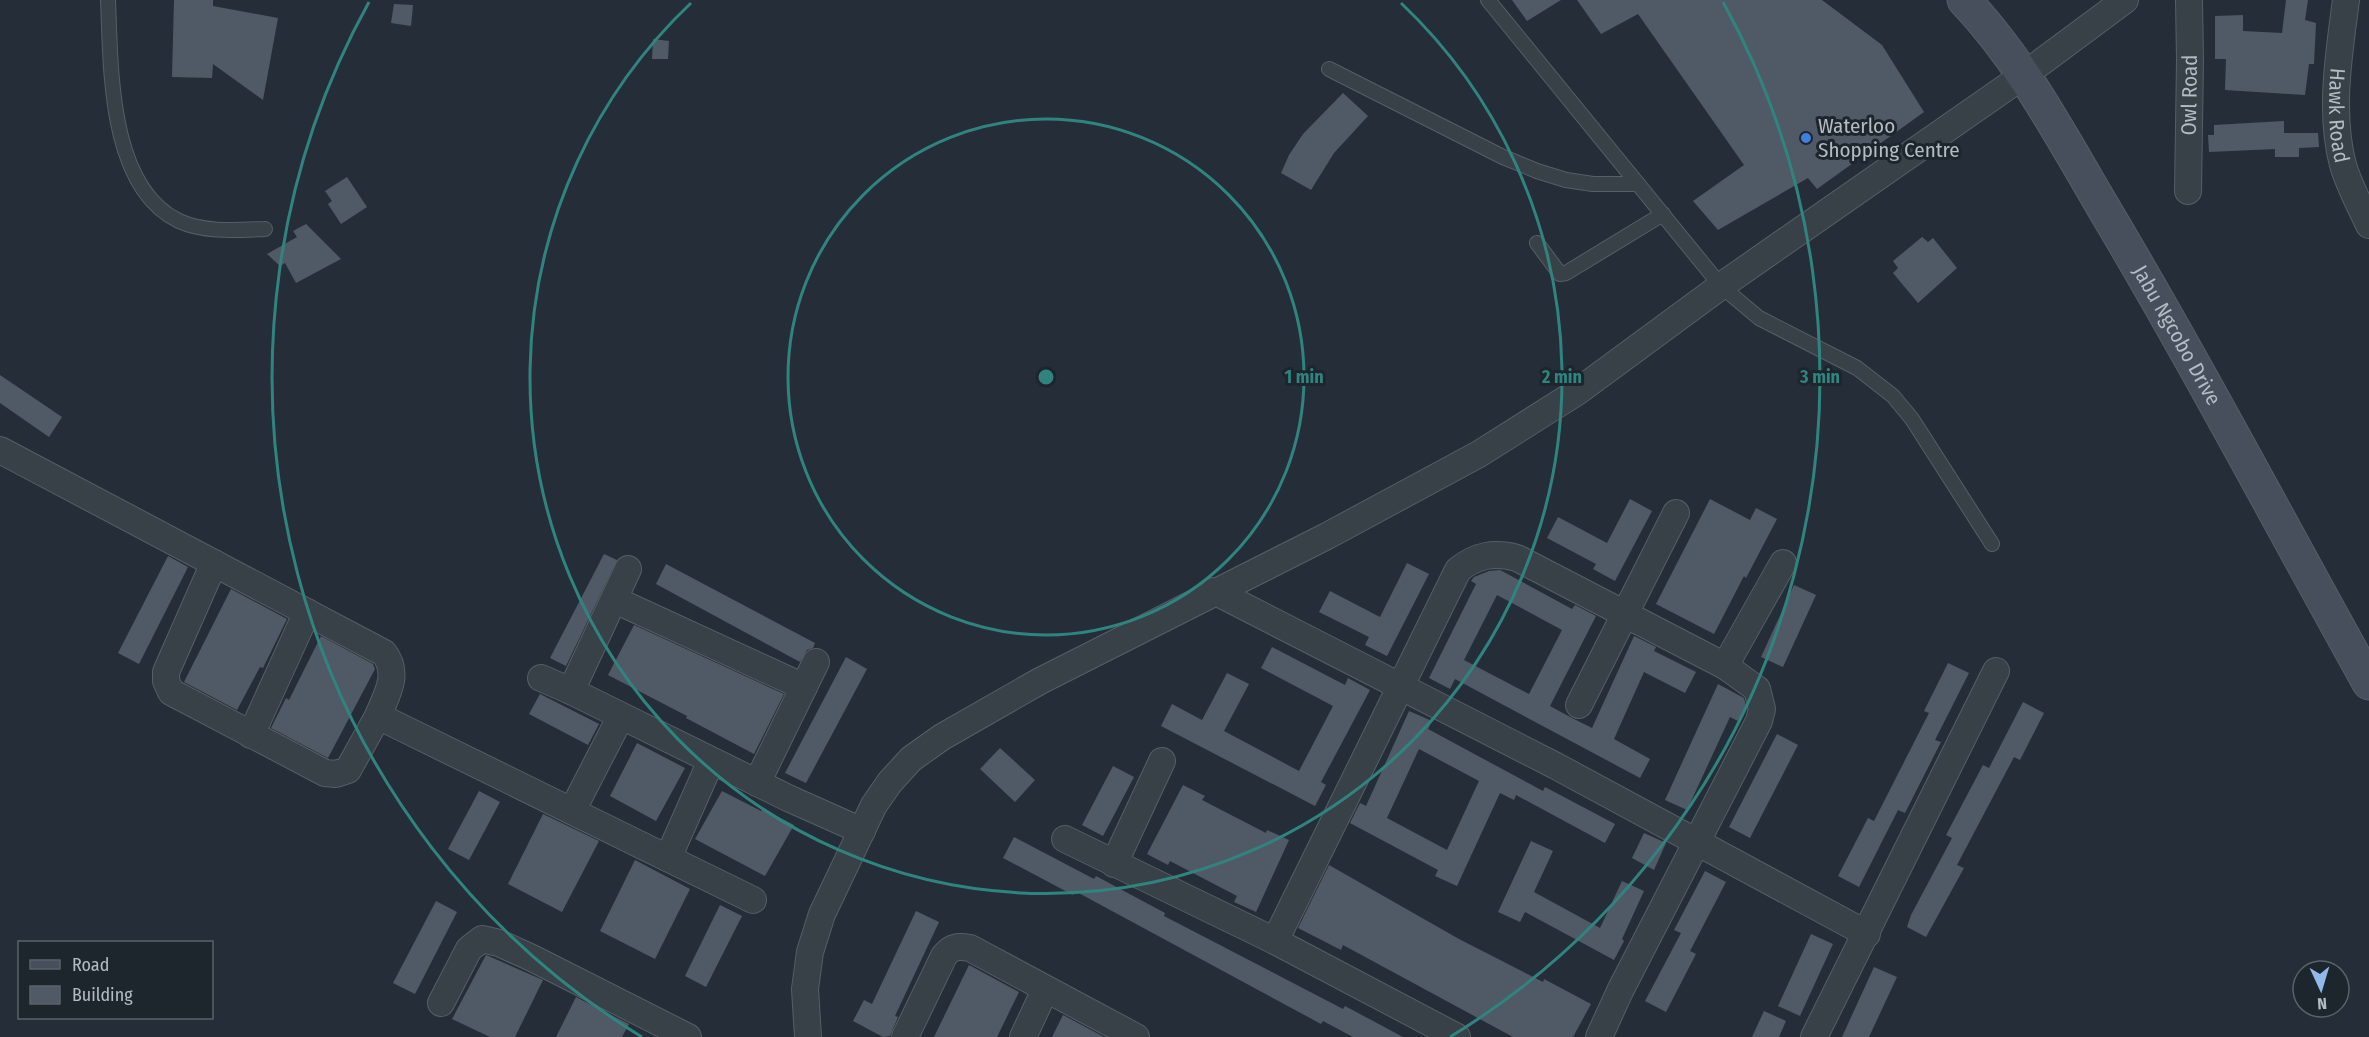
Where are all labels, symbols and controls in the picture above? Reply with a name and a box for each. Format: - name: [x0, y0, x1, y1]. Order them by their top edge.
- street label: Owl Road: [2176, 54, 2203, 136]
- street label: Hawk Road: [2323, 67, 2355, 165]
- place label: Waterloo Shopping Centre: [1818, 113, 1960, 163]
- marker: Waterloo Shopping Centre: [1799, 131, 1813, 145]
- street label: Jabu Ngcobo Drive: [2127, 261, 2227, 410]
- text: 1 min: [1284, 366, 1324, 388]
- text: 2 min: [1541, 366, 1582, 388]
- text: 3 min: [1799, 366, 1840, 388]
- centre of rings: [1036, 367, 1056, 387]
- legend: [18, 941, 213, 1019]
- text: Road: [72, 954, 109, 976]
- north arrow: [2291, 959, 2351, 1019]
- text: Building: [72, 984, 133, 1006]
- text: N: [2317, 994, 2327, 1013]

